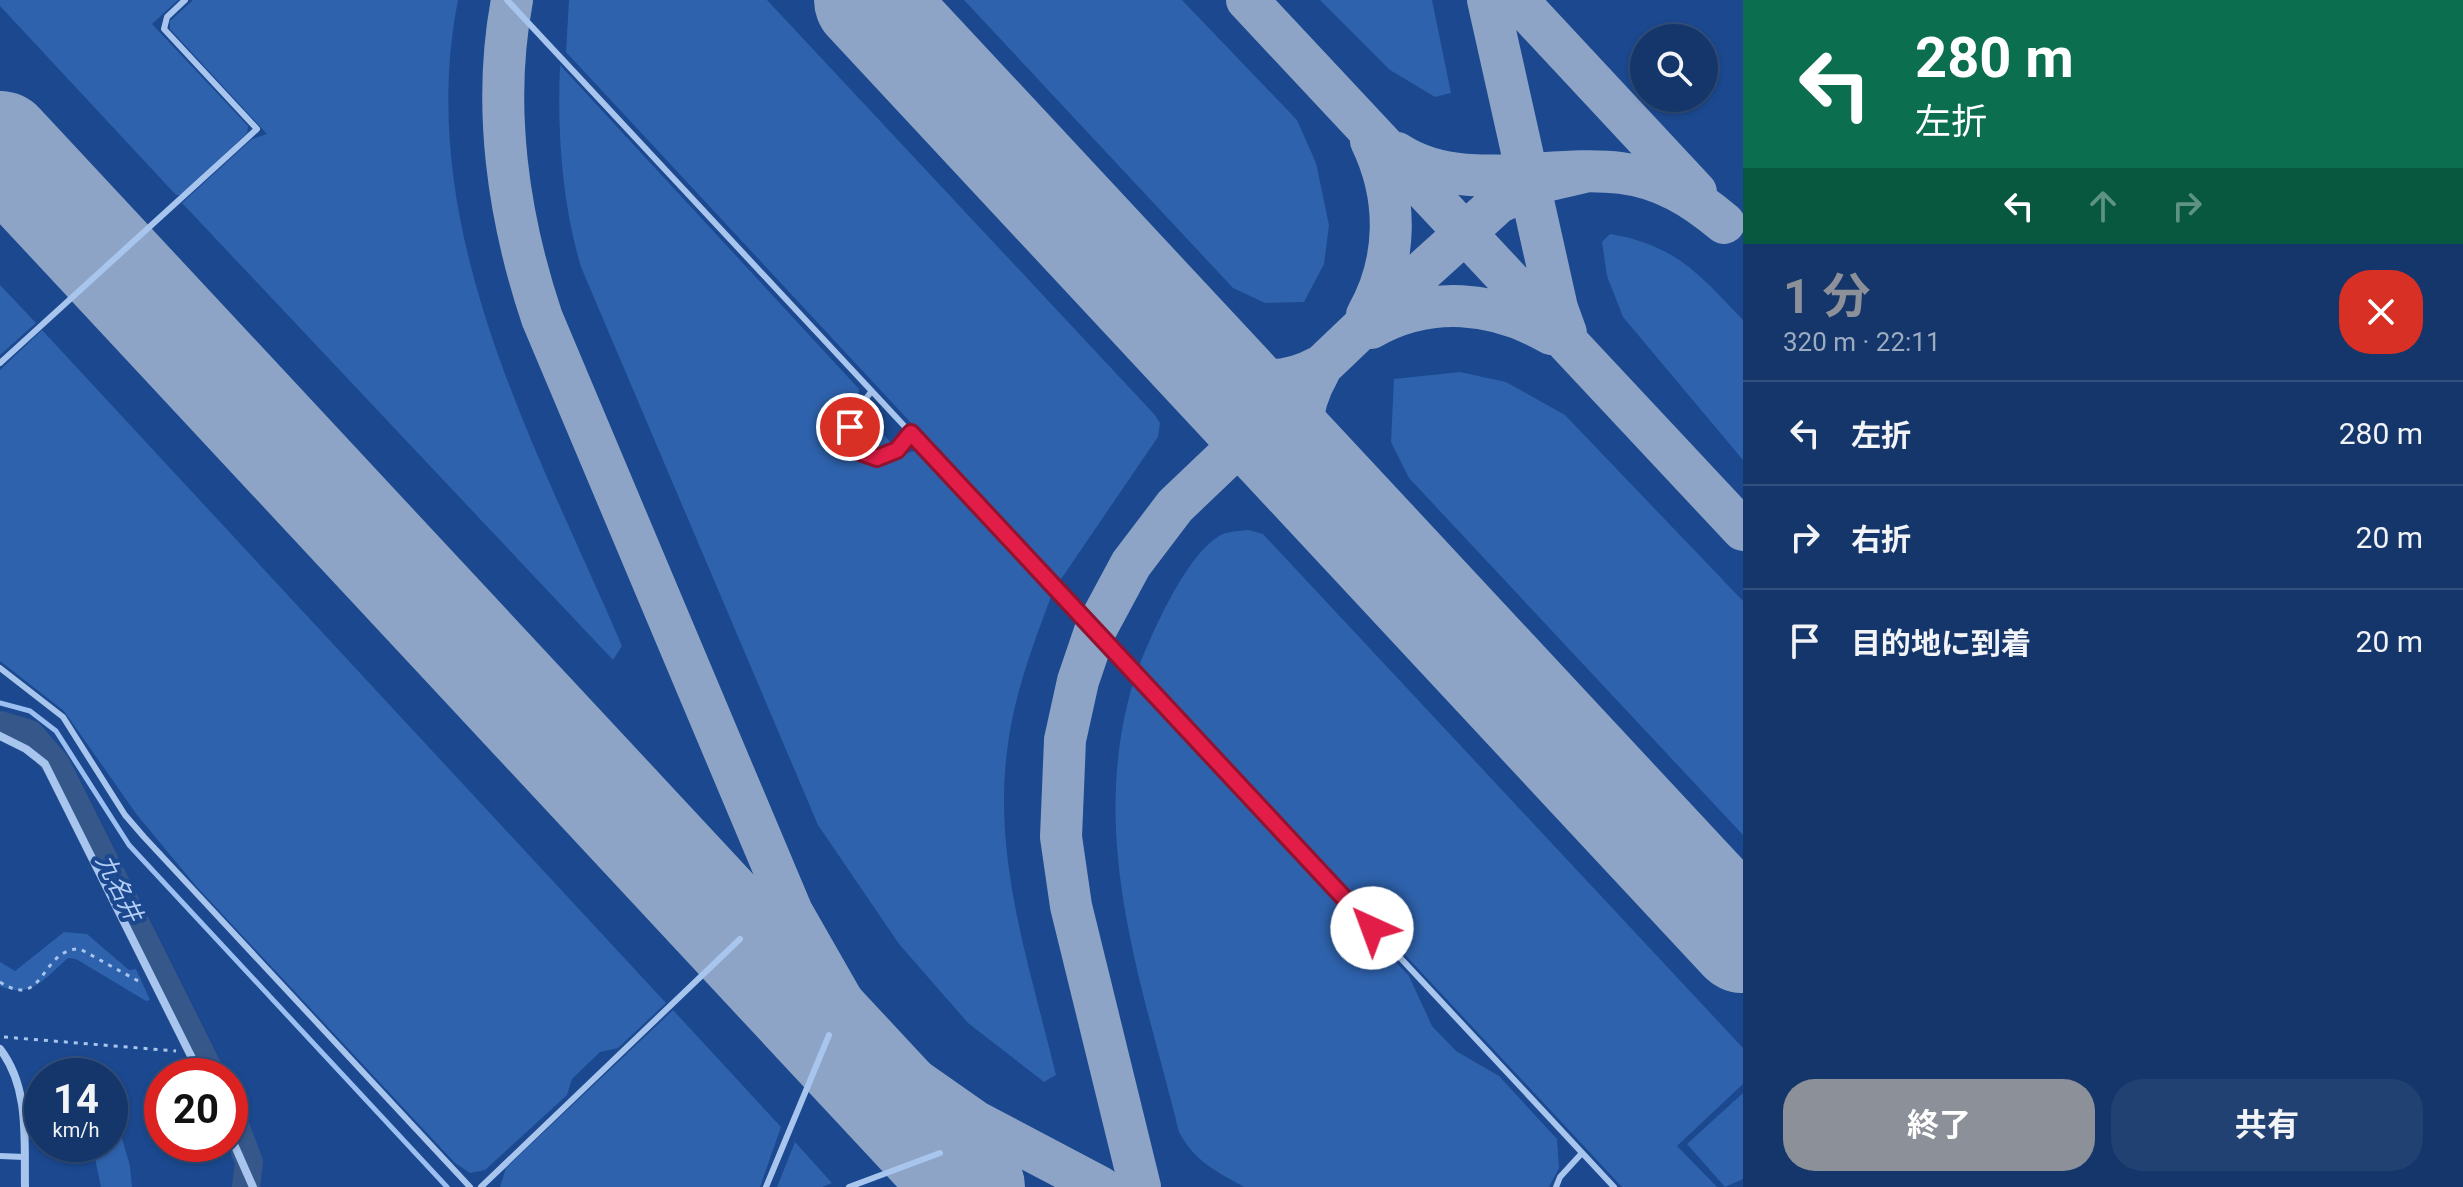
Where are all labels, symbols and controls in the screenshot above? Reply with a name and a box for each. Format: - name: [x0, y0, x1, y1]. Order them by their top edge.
- map controls: [1630, 24, 1718, 112]
- button: search: [1630, 24, 1718, 112]
- text: 280 m: [1915, 25, 2074, 91]
- icon: left: [1783, 32, 1887, 136]
- text: 左折: [1915, 101, 1987, 143]
- icon: left: [1997, 184, 2041, 228]
- icon: ahead: [2081, 184, 2125, 228]
- icon: right: [2165, 184, 2209, 228]
- text: 1 分: [1783, 268, 1870, 325]
- button: close: [2339, 270, 2423, 354]
- text: 320 m · 22:11: [1783, 327, 1941, 357]
- pin: [816, 393, 884, 461]
- icon: arrive: [828, 405, 872, 449]
- icon: left: [1783, 411, 1827, 455]
- text: 280 m: [2339, 416, 2423, 451]
- text: 左折: [1851, 418, 1911, 453]
- icon: right: [1783, 515, 1827, 559]
- text: 20 m: [2356, 520, 2423, 555]
- text: 右折: [1851, 522, 1911, 557]
- icon: arrive: [1783, 619, 1827, 663]
- text: 20 m: [2356, 624, 2423, 659]
- text: 目的地に到着: [1851, 626, 2031, 661]
- water label: 九名井: [90, 850, 149, 928]
- position arrow: [1330, 886, 1414, 970]
- speed limit sign: 20: [144, 1058, 248, 1162]
- text: 14: [53, 1076, 99, 1123]
- button: 終了: [1783, 1079, 2095, 1171]
- button: 共有: [2111, 1079, 2423, 1171]
- text: km/h: [53, 1118, 99, 1142]

